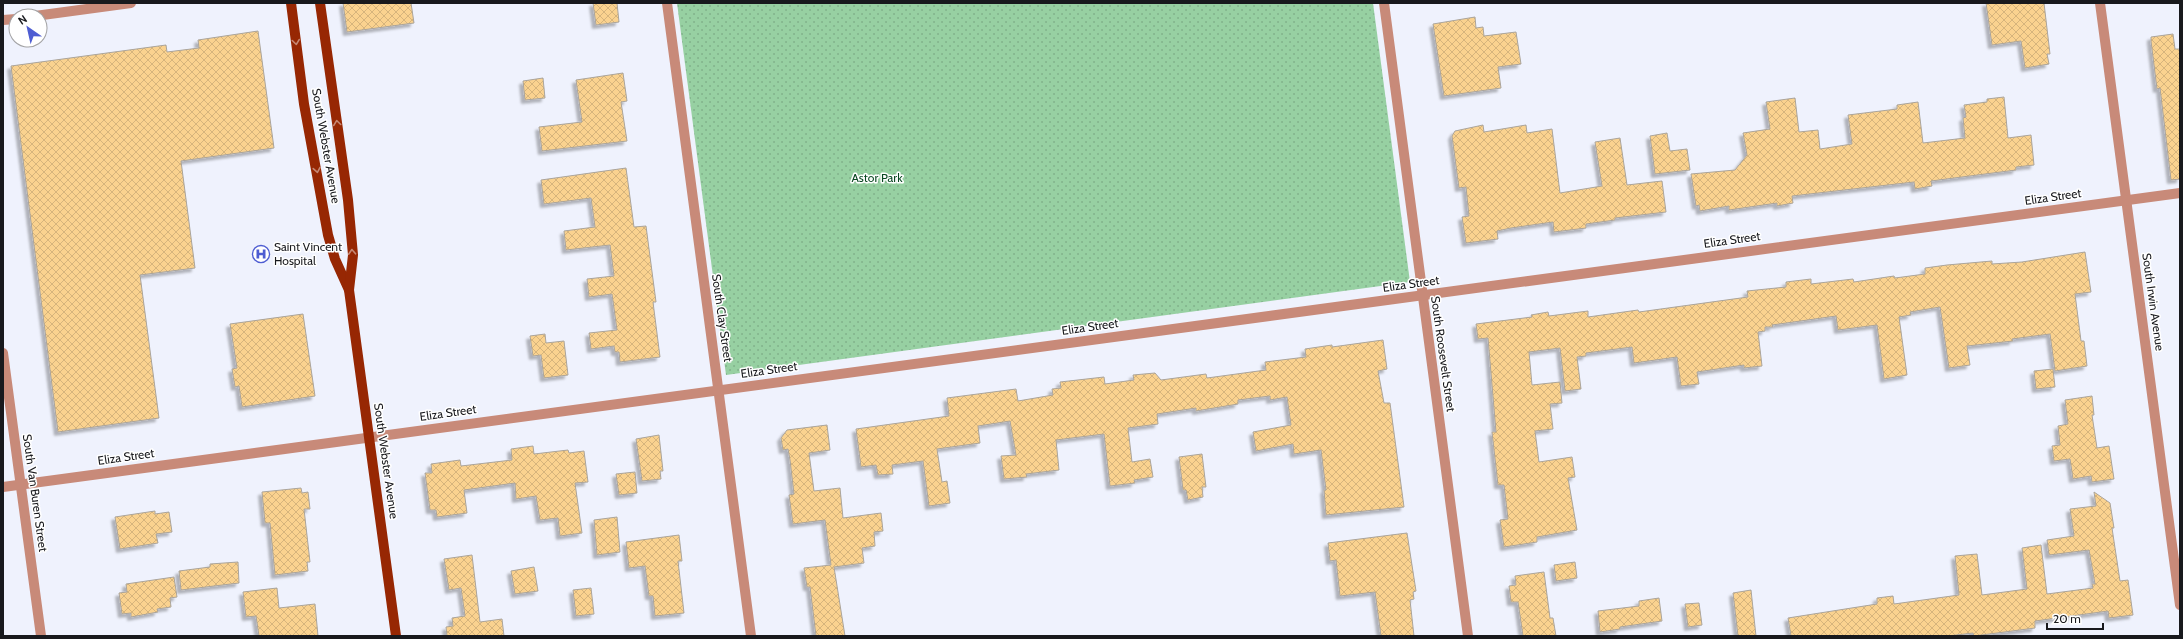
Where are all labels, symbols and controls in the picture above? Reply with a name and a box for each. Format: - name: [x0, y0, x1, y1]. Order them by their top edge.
- north arrow: [8, 8, 48, 48]
- text: N: [15, 12, 30, 28]
- one-way arrow: [291, 39, 300, 45]
- street label: South Webster Avenue: [309, 87, 344, 205]
- one-way arrow: [333, 120, 342, 126]
- one-way arrow: [312, 167, 320, 173]
- park label: Astor Park: [851, 170, 903, 185]
- street label: Eliza Street: [2024, 185, 2082, 208]
- street label: Eliza Street: [1703, 228, 1761, 251]
- place label: Saint Vincent Hospital: [274, 239, 342, 268]
- hospital icon: Saint Vincent Hospital: [251, 244, 271, 264]
- one-way arrow: [348, 249, 357, 255]
- street label: South Irwin Avenue: [2139, 252, 2168, 352]
- street label: Eliza Street: [1382, 272, 1440, 295]
- street label: South Clay Street: [709, 273, 736, 363]
- street label: South Roosevelt Street: [1428, 295, 1459, 413]
- street label: Eliza Street: [1061, 315, 1119, 338]
- street label: Eliza Street: [740, 358, 798, 381]
- street label: Eliza Street: [419, 401, 477, 424]
- street label: South Webster Avenue: [371, 402, 402, 520]
- street label: South Van Buren Street: [20, 433, 51, 553]
- street label: Eliza Street: [97, 445, 155, 468]
- scale bar: [2047, 605, 2103, 631]
- text: 20 m: [2053, 611, 2081, 626]

